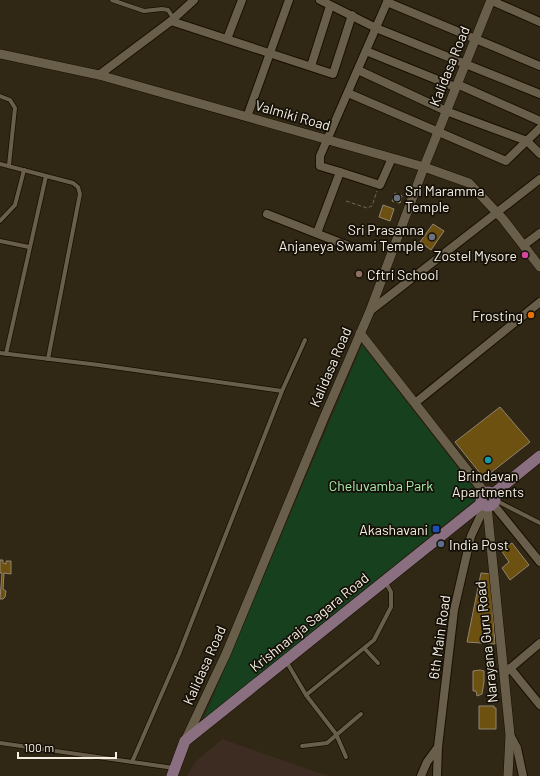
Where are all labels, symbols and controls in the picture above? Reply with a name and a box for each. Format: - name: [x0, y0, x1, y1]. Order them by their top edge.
- street label: Kalidasa Road: [425, 23, 473, 109]
- street label: Valmiki Road: [253, 96, 333, 134]
- place label: Sri Maramma Temple: [405, 182, 484, 215]
- marker: Sri Maramma Temple: [392, 193, 402, 203]
- place label: Sri Prasanna Anjaneya Swami Temple: [279, 221, 424, 254]
- marker: Sri Prasanna Anjaneya Swami Temple: [427, 232, 437, 242]
- place label: Zostel Mysore: [434, 247, 517, 264]
- marker: Zostel Mysore: [520, 250, 530, 260]
- place label: Cftri School: [367, 266, 438, 283]
- marker: Cftri School: [354, 269, 364, 279]
- place label: Frosting: [472, 307, 523, 324]
- marker: Frosting: [526, 310, 536, 320]
- street label: Kalidasa Road: [306, 325, 354, 409]
- marker: Brindavan Apartments: [483, 455, 493, 465]
- place label: Brindavan Apartments: [452, 467, 524, 500]
- park label: Cheluvamba Park: [329, 477, 433, 494]
- place label: Akashavani: [359, 521, 428, 538]
- marker: Akashavani: [431, 524, 441, 534]
- place label: India Post: [449, 536, 509, 553]
- marker: India Post: [436, 539, 446, 549]
- street label: Krishnaraja Sagara Road: [246, 569, 372, 675]
- street label: Narayana Guru Road: [471, 580, 501, 704]
- street label: 6th Main Road: [425, 594, 453, 680]
- street label: Kalidasa Road: [179, 623, 229, 707]
- scale bar: [18, 734, 116, 760]
- text: 100 m: [24, 740, 54, 754]

